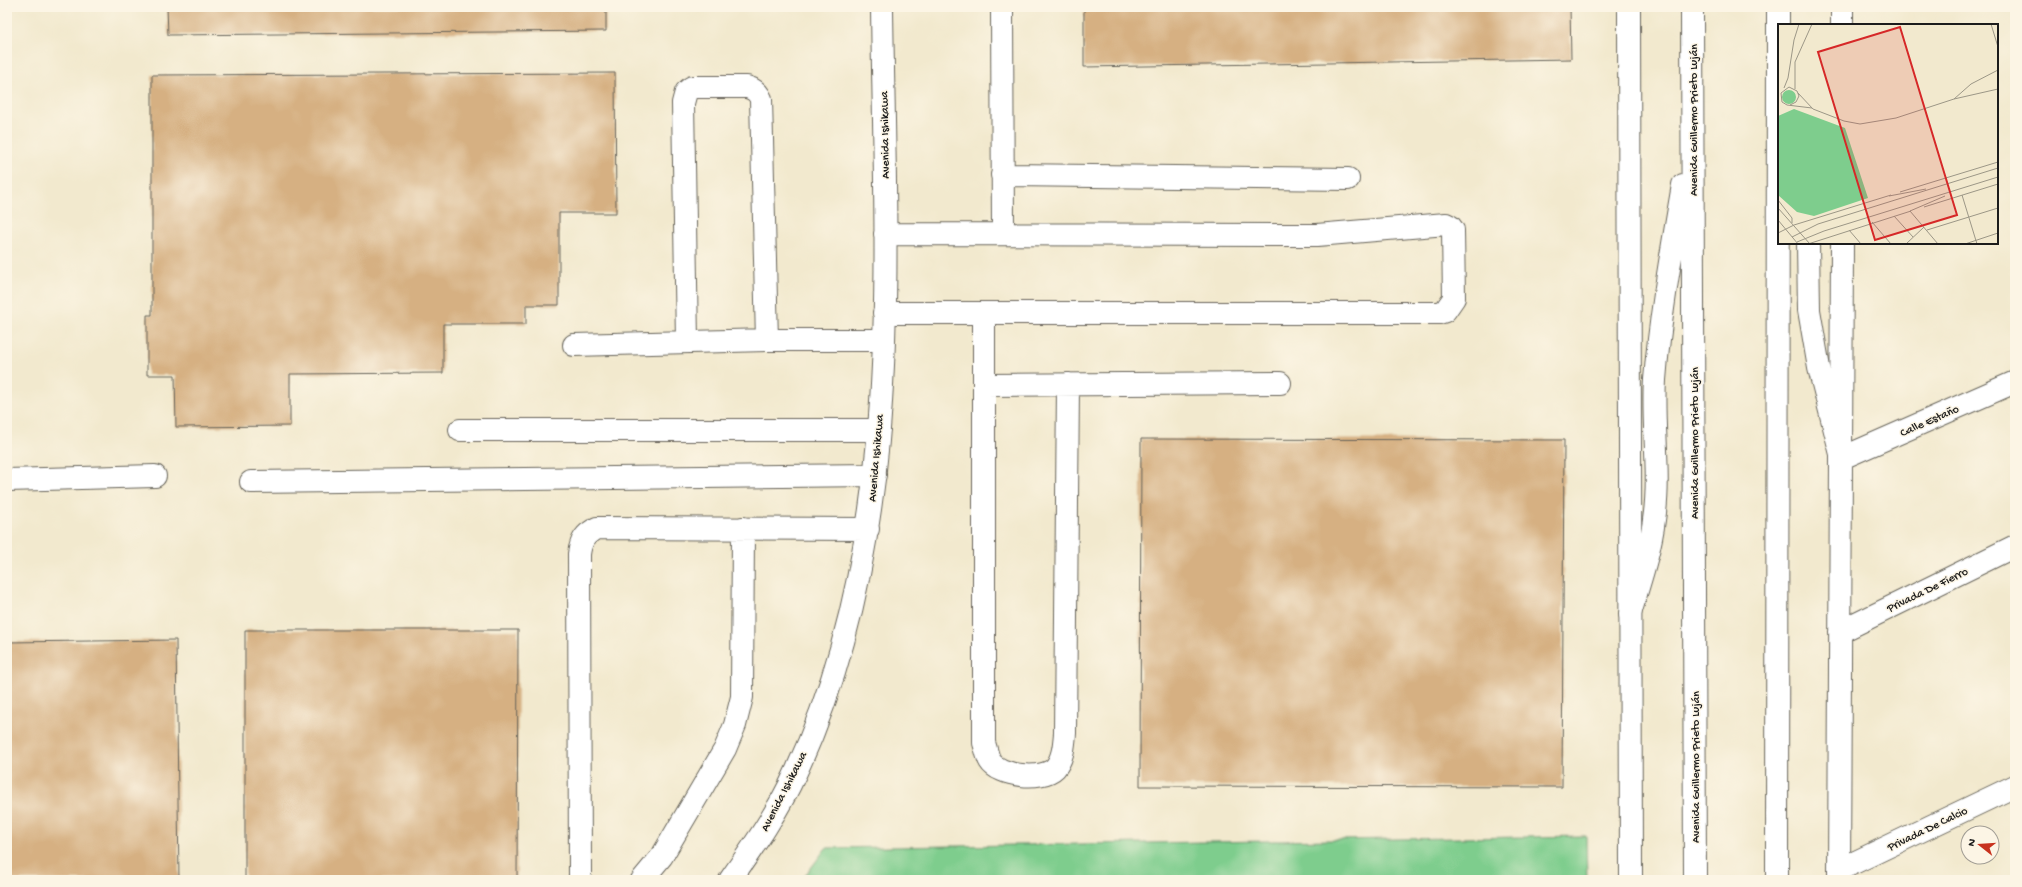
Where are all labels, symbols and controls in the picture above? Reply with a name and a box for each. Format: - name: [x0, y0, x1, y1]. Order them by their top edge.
- inset map: [1778, 24, 1998, 244]
- street label: Avenida Guillermo Prieto Luján: [1688, 44, 1702, 196]
- street label: Avenida Ishikawa: [878, 91, 894, 179]
- street label: Avenida Guillermo Prieto Luján: [1689, 367, 1703, 519]
- street label: Calle Estaño: [1898, 403, 1961, 441]
- street label: Avenida Ishikawa: [866, 414, 888, 502]
- street label: Privada De Fierro: [1884, 565, 1971, 617]
- street label: Avenida Guillermo Prieto Luján: [1690, 691, 1704, 843]
- street label: Avenida Ishikawa: [759, 749, 811, 834]
- street label: Privada De Calcio: [1885, 804, 1970, 856]
- north arrow: [1960, 825, 2000, 865]
- text: N: [1966, 837, 1979, 848]

